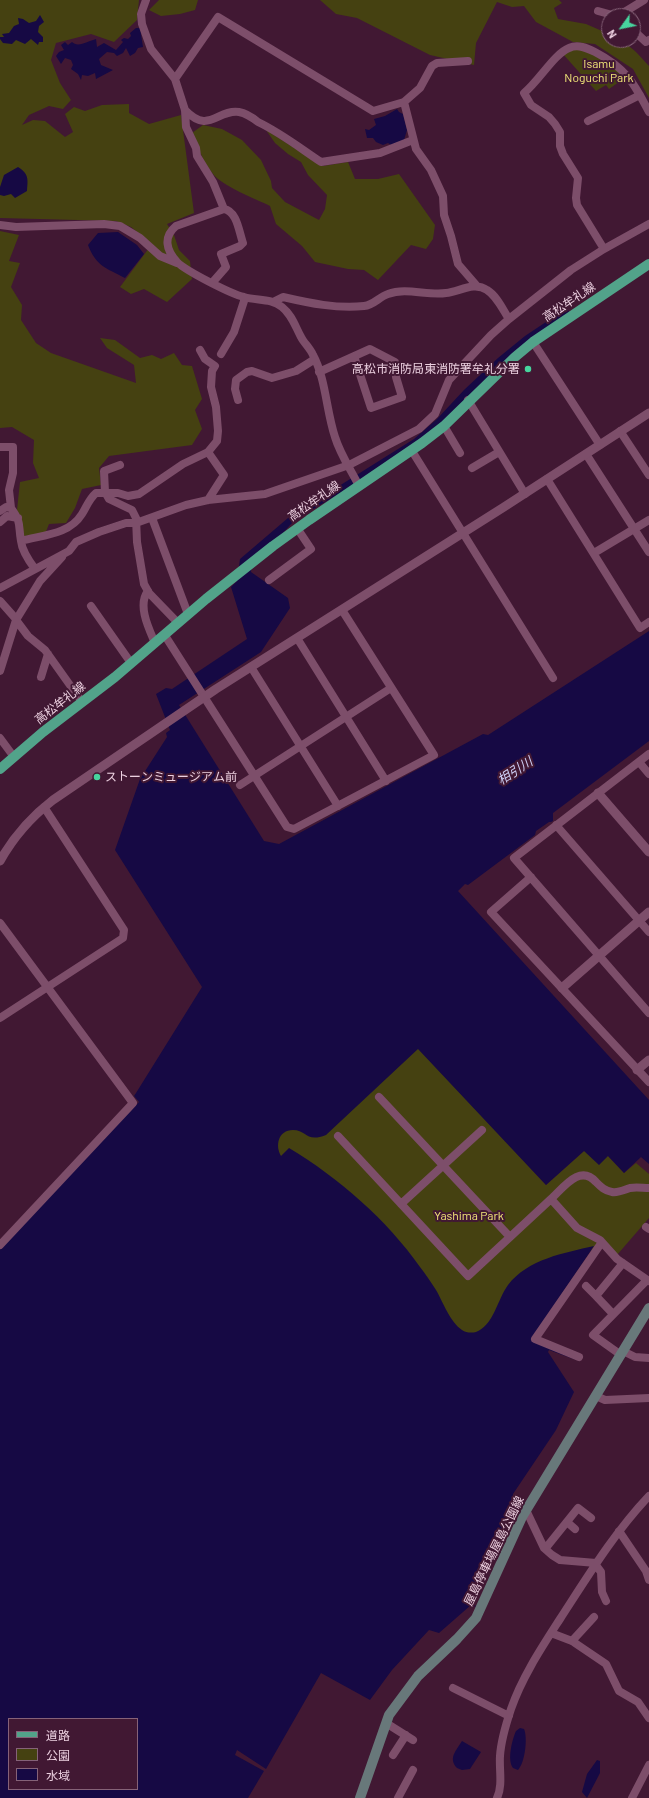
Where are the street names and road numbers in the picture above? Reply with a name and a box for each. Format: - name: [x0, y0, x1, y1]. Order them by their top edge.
- street label: 高松牟礼線: [540, 279, 598, 325]
- street label: 高松牟礼線: [285, 478, 343, 524]
- street label: 高松牟礼線: [32, 679, 88, 727]
- street label: 屋島停車場屋島公園線: [461, 1494, 527, 1608]

